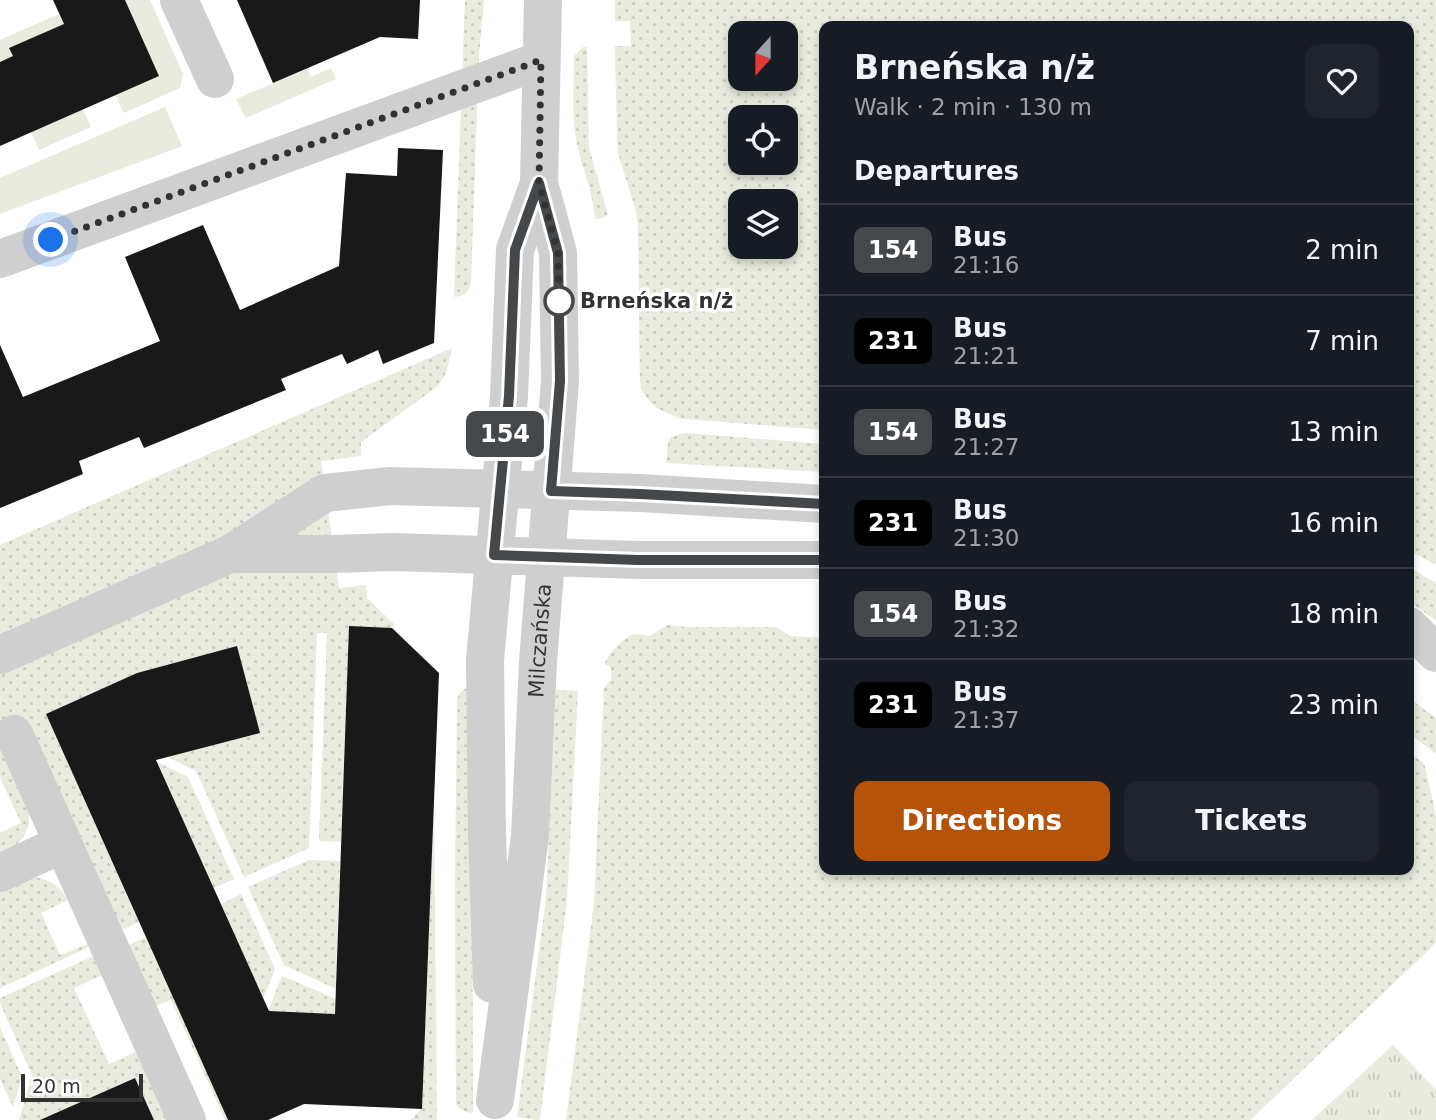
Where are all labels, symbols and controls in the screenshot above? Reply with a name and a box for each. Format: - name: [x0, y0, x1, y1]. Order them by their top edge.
- north arrow: [728, 21, 798, 91]
- map controls: [728, 21, 798, 259]
- button: heart: [1305, 44, 1379, 118]
- text: Brneńska n/ż: [854, 48, 1095, 87]
- text: Walk · 2 min · 130 m: [854, 94, 1092, 120]
- button: locate: [728, 105, 798, 175]
- text: Departures: [854, 156, 1019, 186]
- button: layers: [728, 189, 798, 259]
- your location: [33, 222, 68, 257]
- text: Bus: [953, 222, 1007, 252]
- text: 2 min: [1305, 235, 1379, 265]
- text: 154: [868, 236, 918, 264]
- text: 21:16: [953, 252, 1019, 278]
- marker: Brneńska n/ż: [544, 286, 574, 316]
- place label: Brneńska n/ż: [580, 289, 733, 313]
- text: Bus: [953, 313, 1007, 343]
- text: 7 min: [1305, 326, 1379, 356]
- text: 231: [868, 327, 918, 355]
- text: 21:21: [953, 343, 1019, 369]
- text: Bus: [953, 404, 1007, 434]
- line badge: 154: [465, 411, 545, 457]
- text: 13 min: [1289, 417, 1379, 447]
- text: 154: [868, 418, 918, 446]
- text: 154: [480, 420, 530, 448]
- text: 21:27: [953, 434, 1019, 460]
- text: Bus: [953, 495, 1007, 525]
- text: 16 min: [1289, 508, 1379, 538]
- text: 231: [868, 509, 918, 537]
- text: 21:30: [953, 525, 1019, 551]
- street label: Milczańska: [524, 583, 556, 698]
- text: Bus: [953, 586, 1007, 616]
- text: 18 min: [1289, 599, 1379, 629]
- text: 154: [868, 600, 918, 628]
- text: 21:32: [953, 616, 1019, 642]
- text: Bus: [953, 677, 1007, 707]
- text: 23 min: [1289, 690, 1379, 720]
- text: 231: [868, 691, 918, 719]
- text: 21:37: [953, 707, 1019, 733]
- button: Directions: [854, 781, 1110, 861]
- button: Tickets: [1124, 781, 1379, 861]
- scale bar: [21, 1071, 144, 1103]
- text: 20 m: [32, 1075, 81, 1097]

